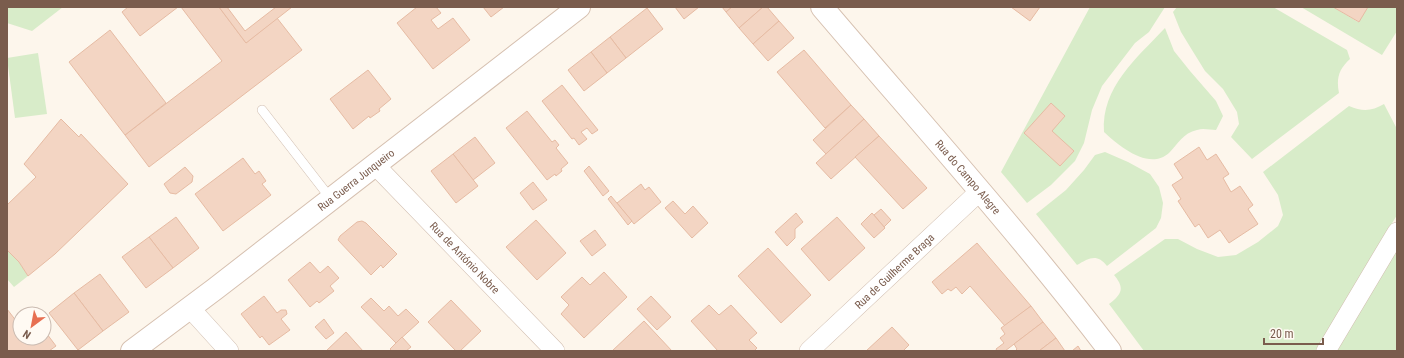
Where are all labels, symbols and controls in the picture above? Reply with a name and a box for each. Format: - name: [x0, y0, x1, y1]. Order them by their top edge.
- street label: Rua do Campo Alegre: [932, 137, 1003, 217]
- street label: Rua Guerra Junqueiro: [315, 146, 398, 214]
- street label: Rua de António Nobre: [427, 220, 502, 297]
- street label: Rua de Guilherme Braga: [852, 231, 937, 312]
- north arrow: [12, 306, 52, 346]
- scale bar: [1264, 320, 1323, 346]
- text: N: [20, 327, 33, 341]
- text: 20 m: [1270, 327, 1294, 341]

